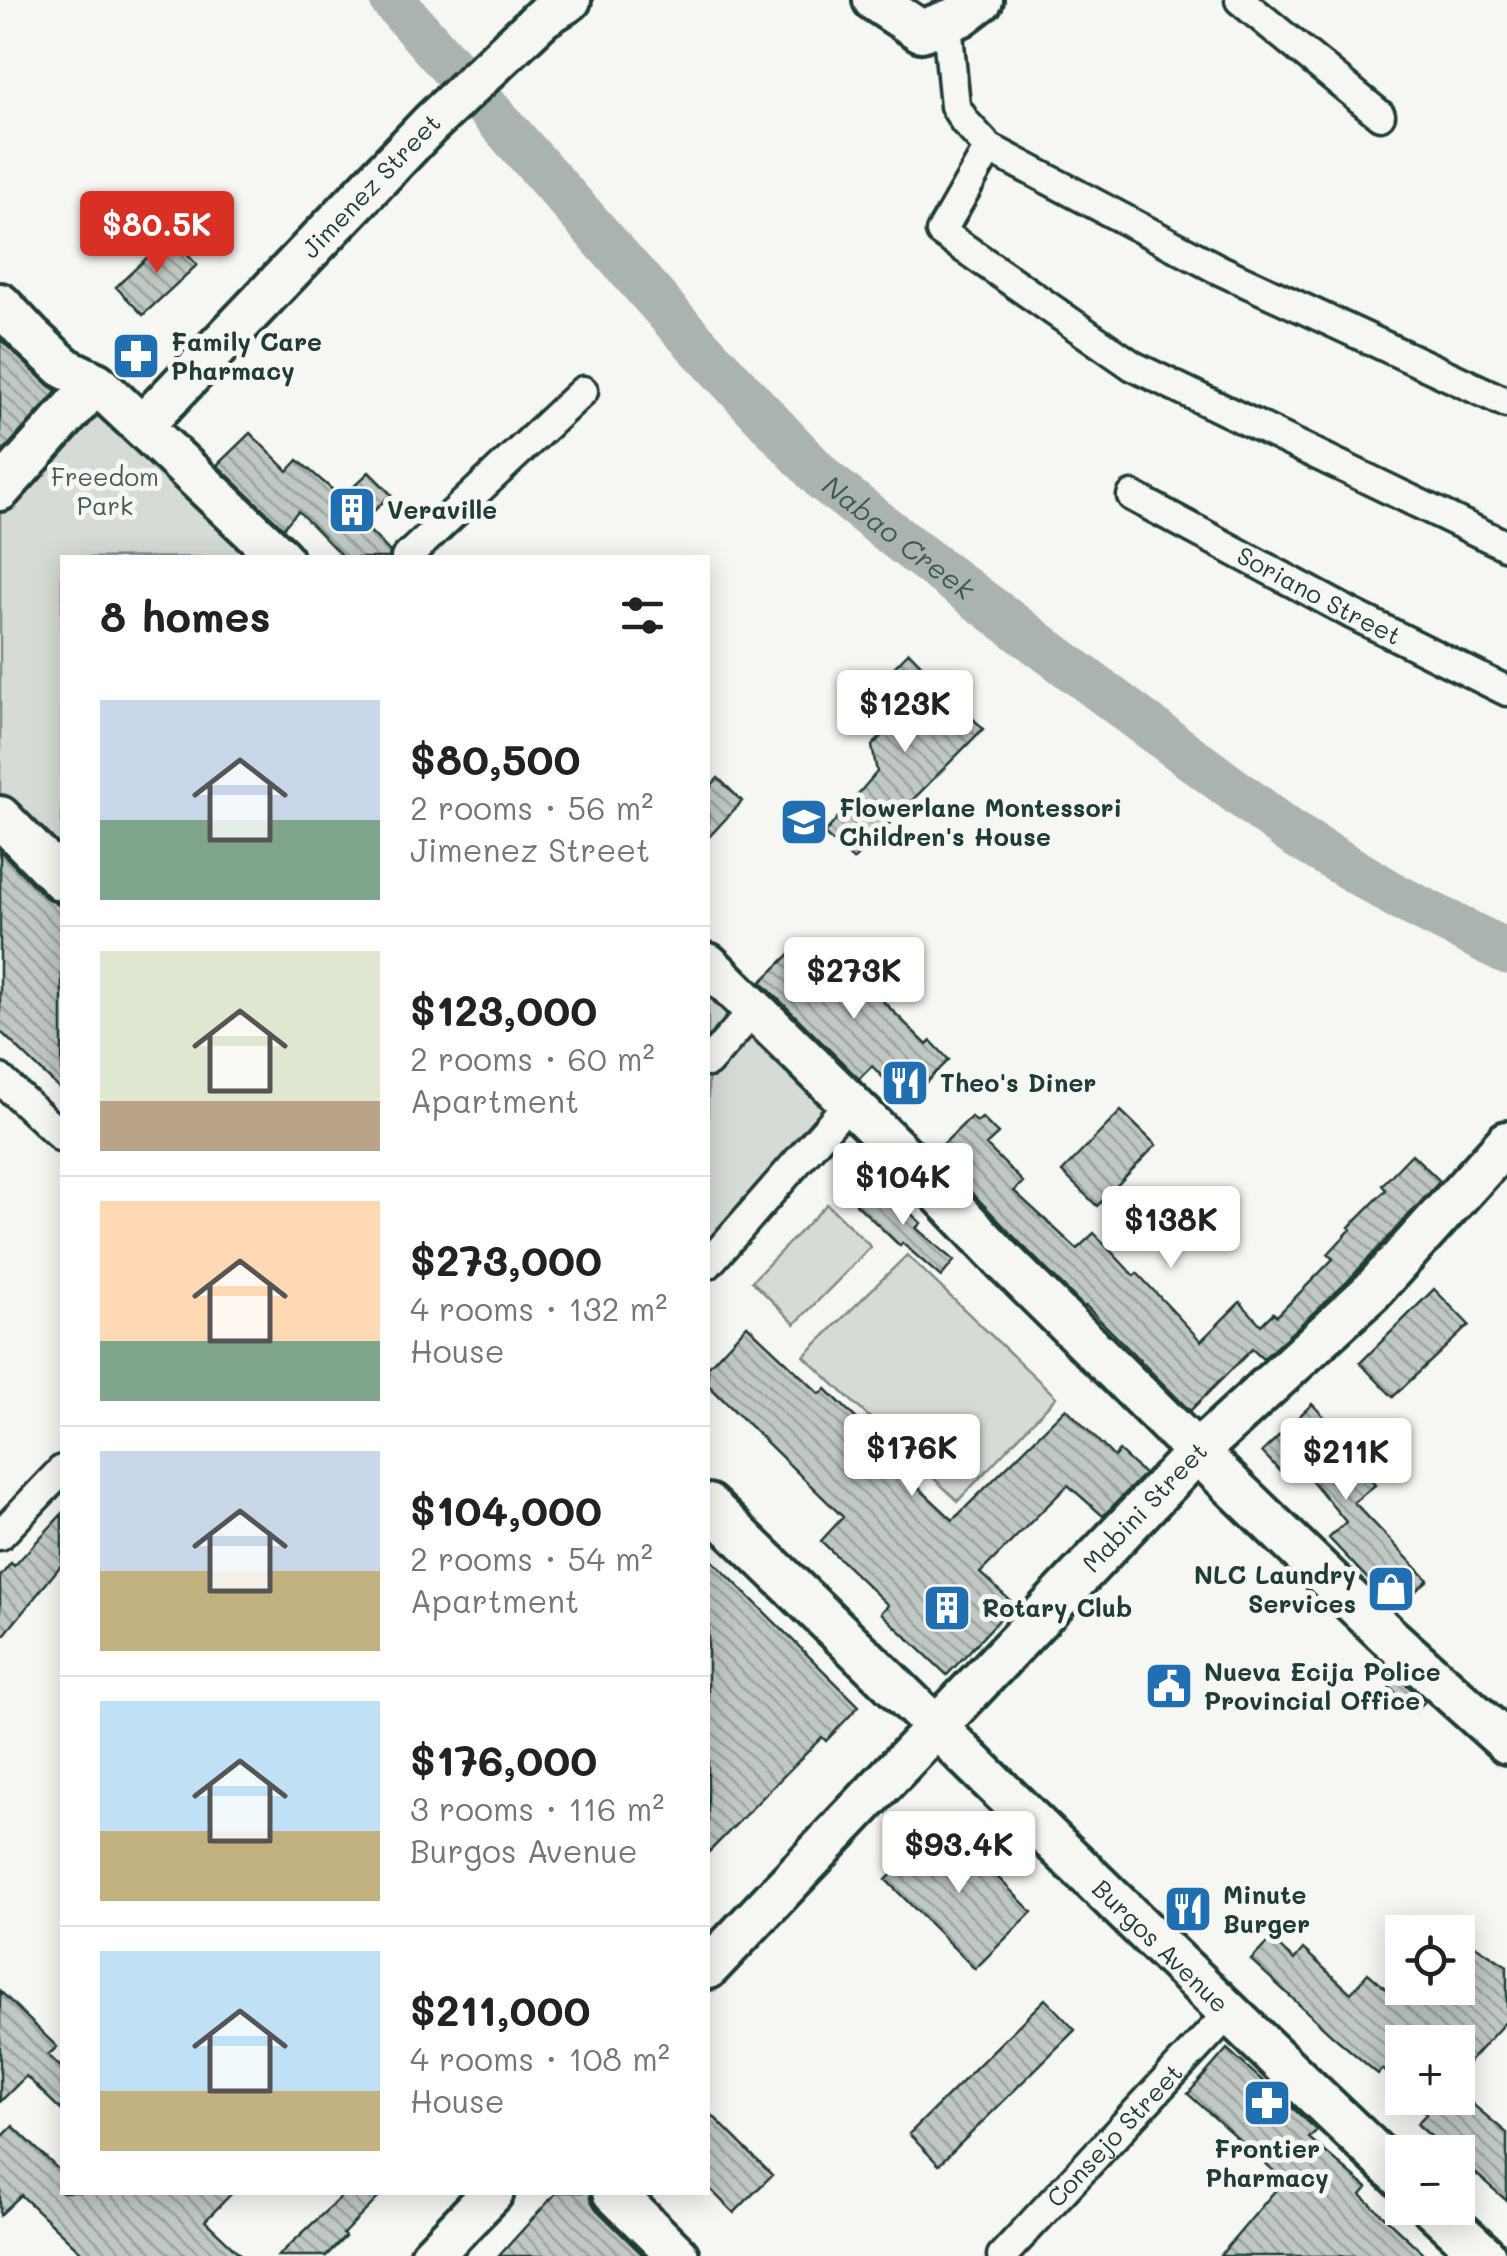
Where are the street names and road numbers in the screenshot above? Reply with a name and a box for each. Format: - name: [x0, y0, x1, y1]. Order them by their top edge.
- street label: Jimenez Street: [294, 106, 447, 264]
- street label: Soriano Street: [1232, 538, 1407, 651]
- street label: Mabini Street: [1075, 1434, 1213, 1578]
- street label: Burgos Avenue: [1086, 1872, 1236, 2019]
- street label: Consejo Street: [1039, 2056, 1189, 2213]

